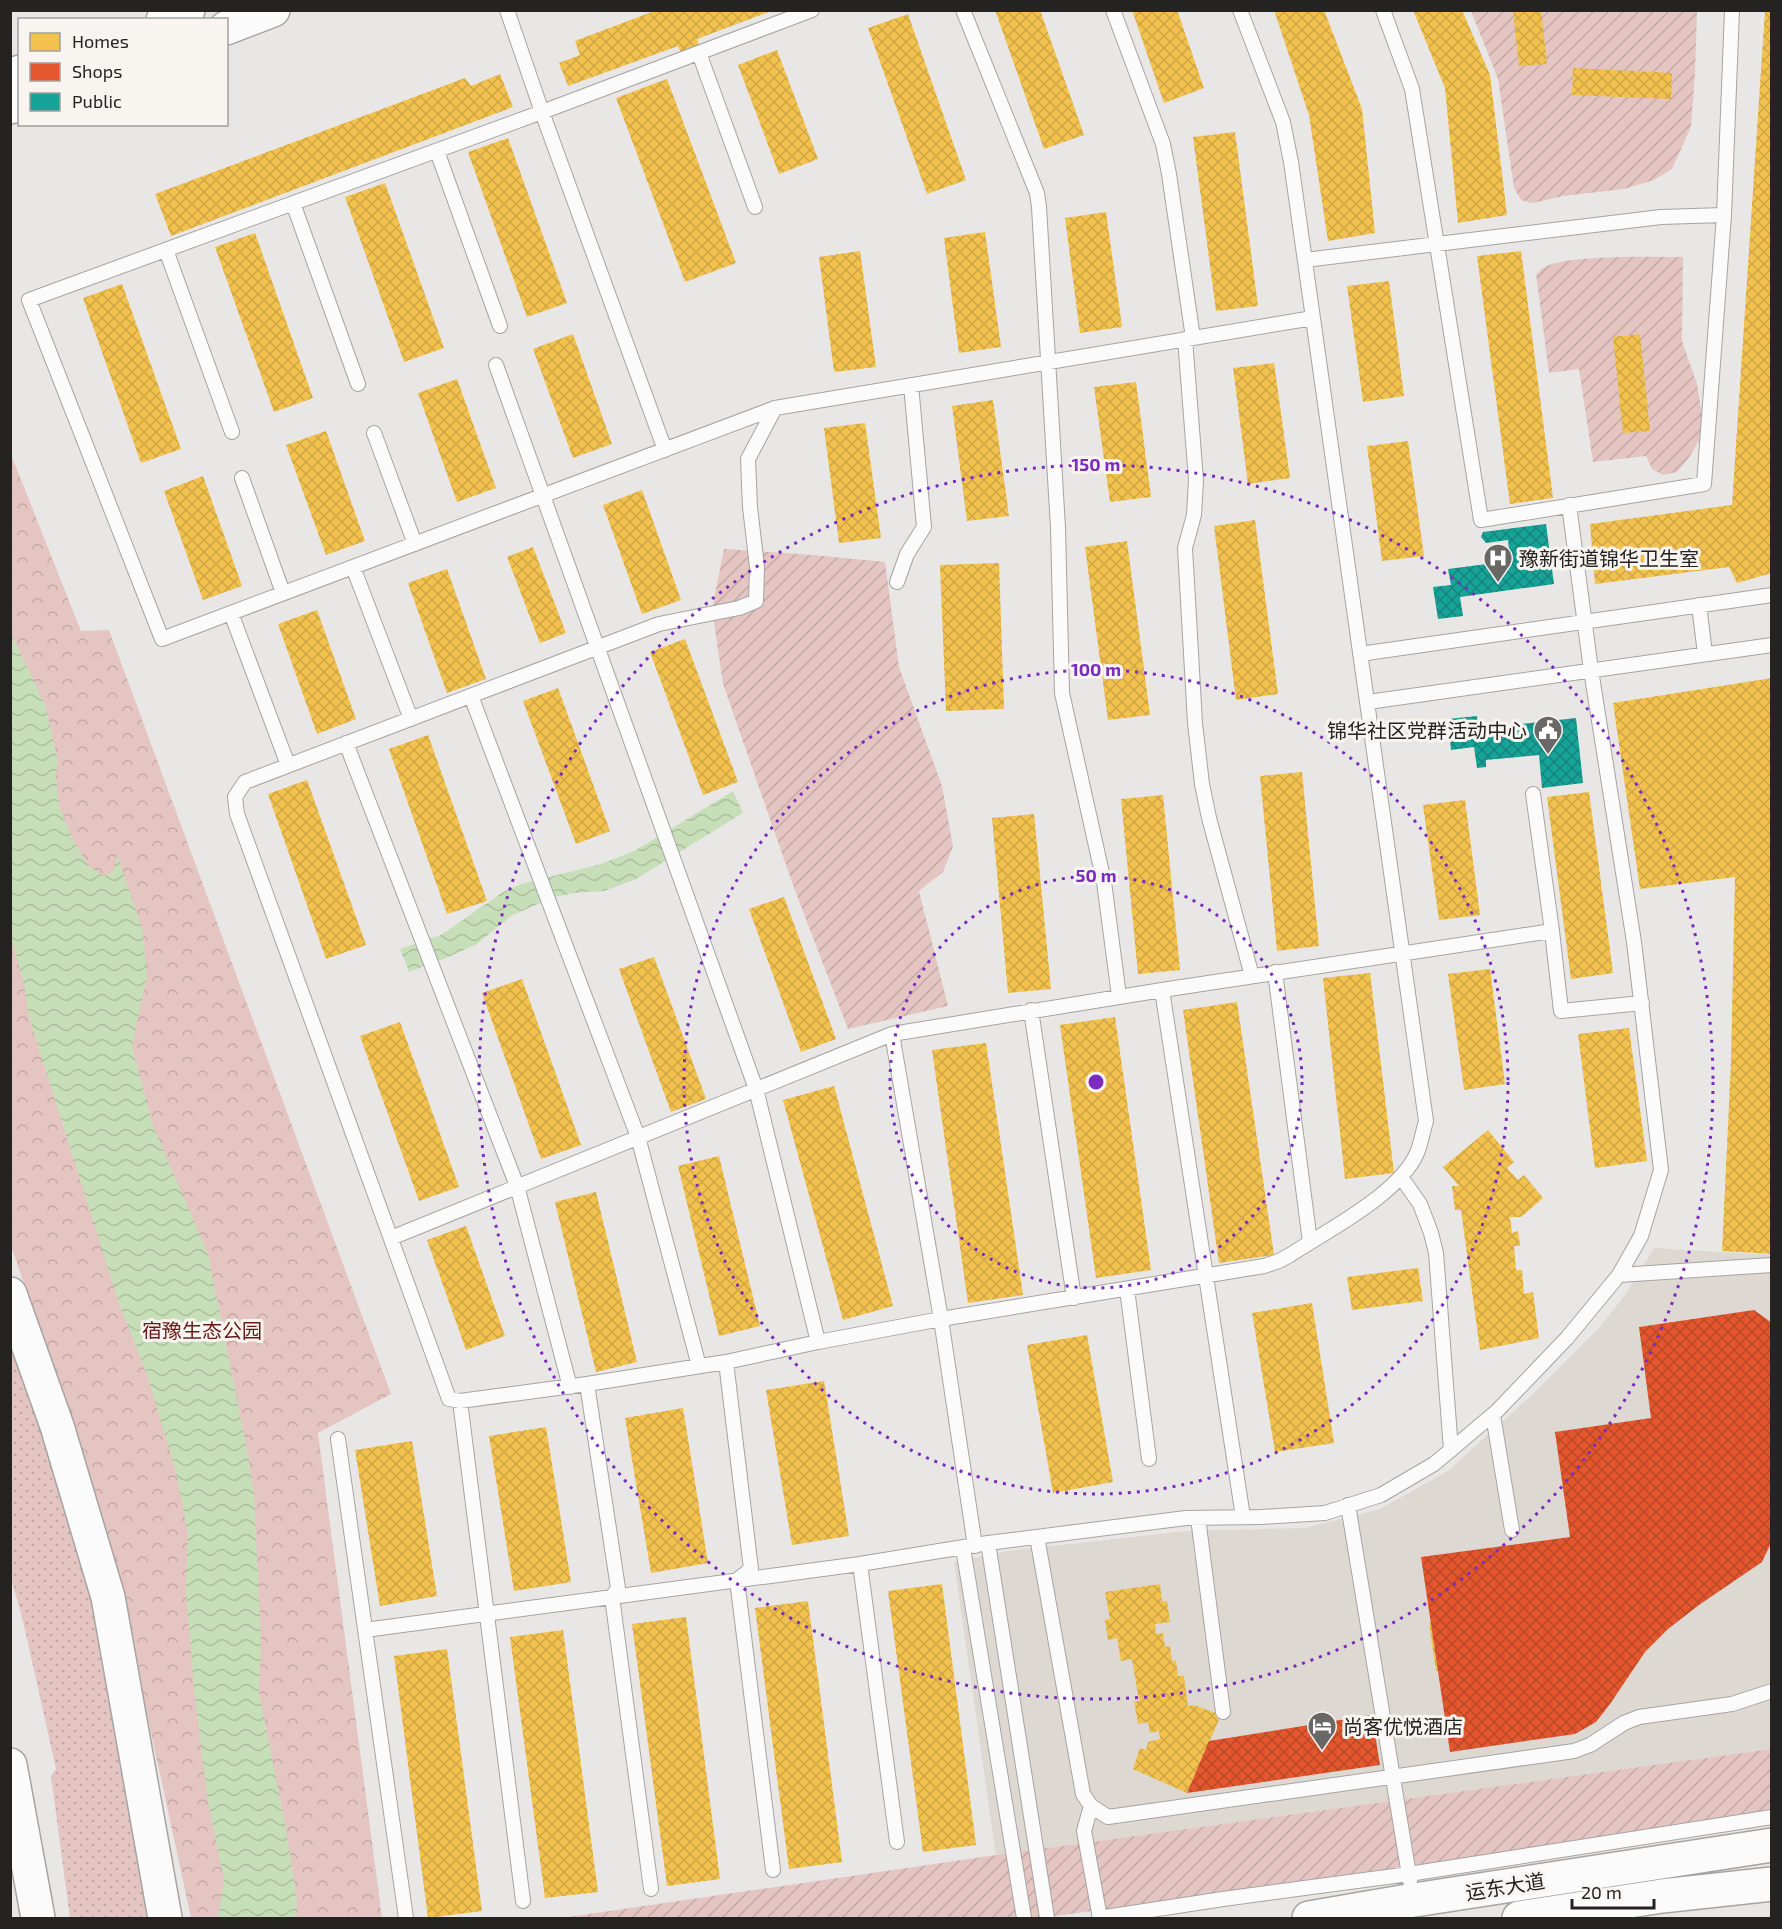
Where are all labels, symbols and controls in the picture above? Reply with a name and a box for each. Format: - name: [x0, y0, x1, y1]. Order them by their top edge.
- legend: [18, 18, 228, 126]
- text: Homes: [72, 30, 129, 52]
- text: Shops: [72, 60, 122, 82]
- text: Public: [72, 90, 122, 112]
- text: 150 m: [1072, 453, 1120, 475]
- hospital icon: 豫新街道锦华卫生室: [1482, 542, 1514, 584]
- place label: 豫新街道锦华卫生室: [1519, 546, 1699, 570]
- text: 100 m: [1071, 658, 1121, 680]
- public building icon: 锦华社区党群活动中心: [1532, 714, 1564, 756]
- place label: 锦华社区党群活动中心: [1327, 718, 1527, 742]
- text: 50 m: [1075, 864, 1117, 886]
- centre of rings: [1086, 1072, 1106, 1092]
- park label: 宿豫生态公园: [142, 1318, 262, 1342]
- hotel icon: 尚客优悦酒店: [1306, 1710, 1338, 1752]
- place label: 尚客优悦酒店: [1343, 1714, 1463, 1738]
- street label: 运东大道: [1464, 1868, 1546, 1904]
- scale bar: [1572, 1872, 1654, 1910]
- text: 20 m: [1581, 1881, 1622, 1903]

